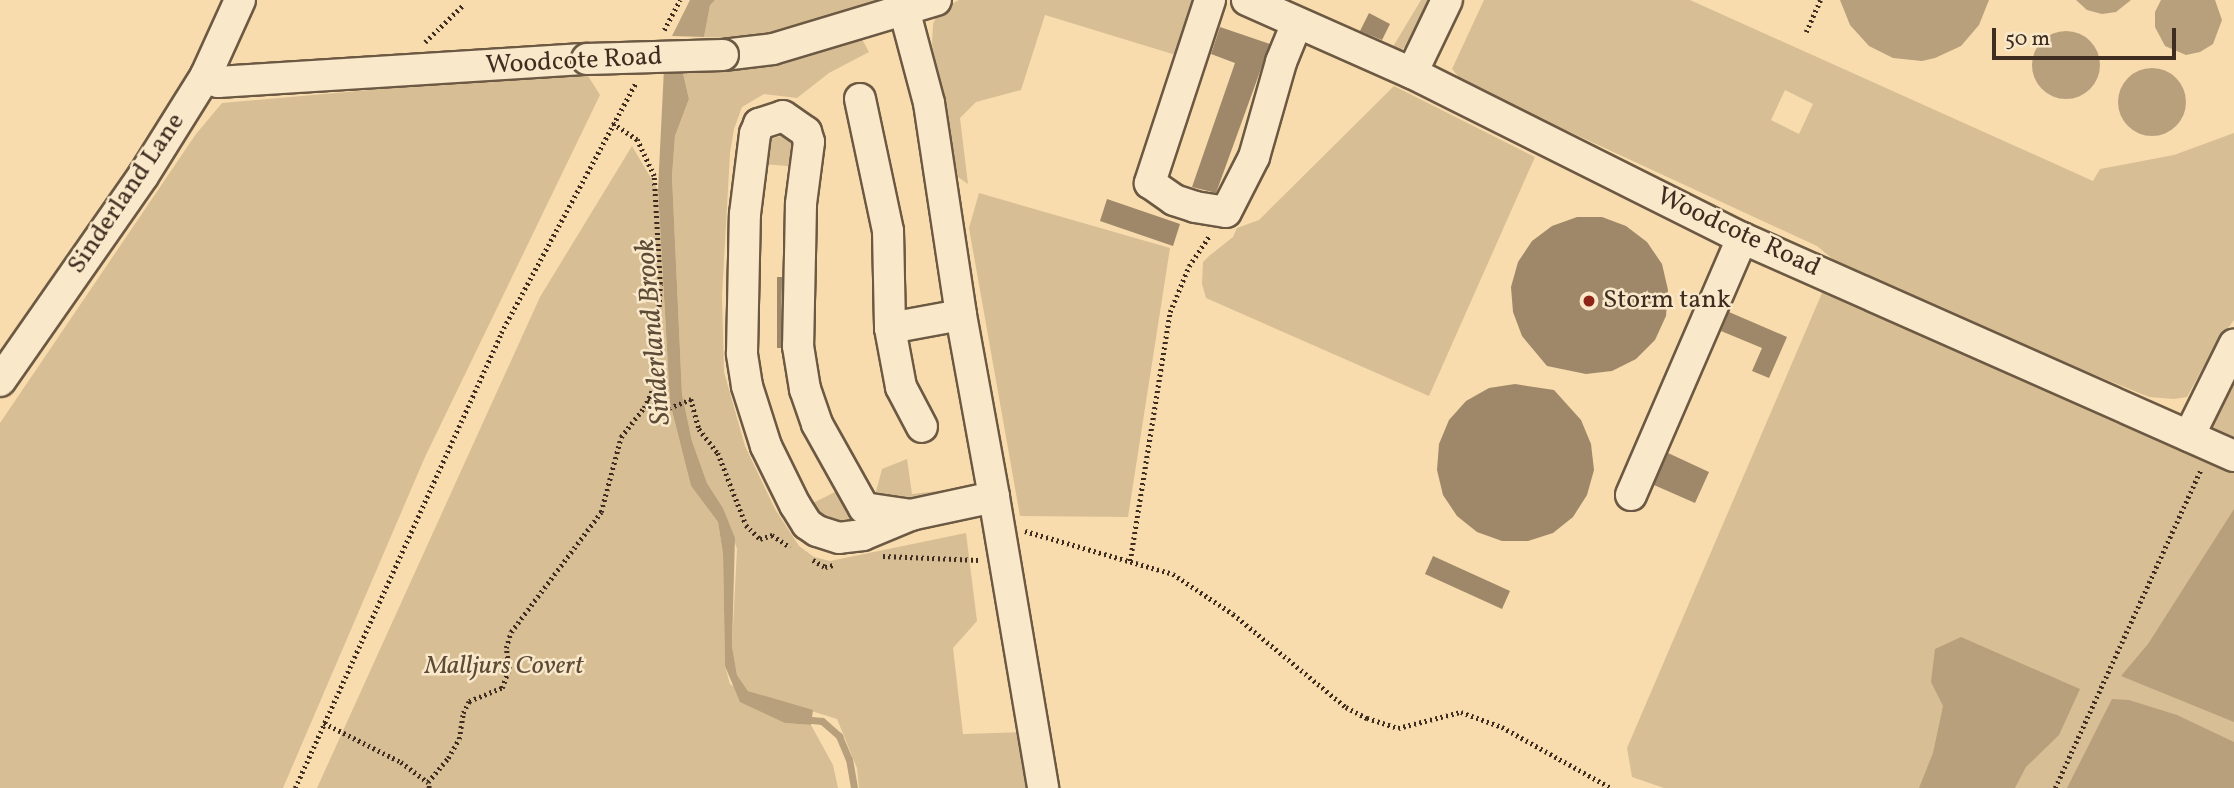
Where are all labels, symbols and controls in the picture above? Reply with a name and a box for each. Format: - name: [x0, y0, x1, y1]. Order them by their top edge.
- scale bar: [1996, 14, 2180, 58]
- text: 50 m: [2005, 25, 2050, 54]
- street label: Woodcote Road: [485, 42, 663, 82]
- street label: Sinderland Lane: [62, 108, 192, 280]
- street label: Woodcote Road: [1651, 181, 1825, 285]
- water label: Sinderland Brook: [629, 238, 679, 426]
- place label: Storm tank: [1603, 285, 1731, 317]
- marker: Storm tank: [1581, 293, 1597, 309]
- park label: Malljurs Covert: [425, 651, 583, 683]

